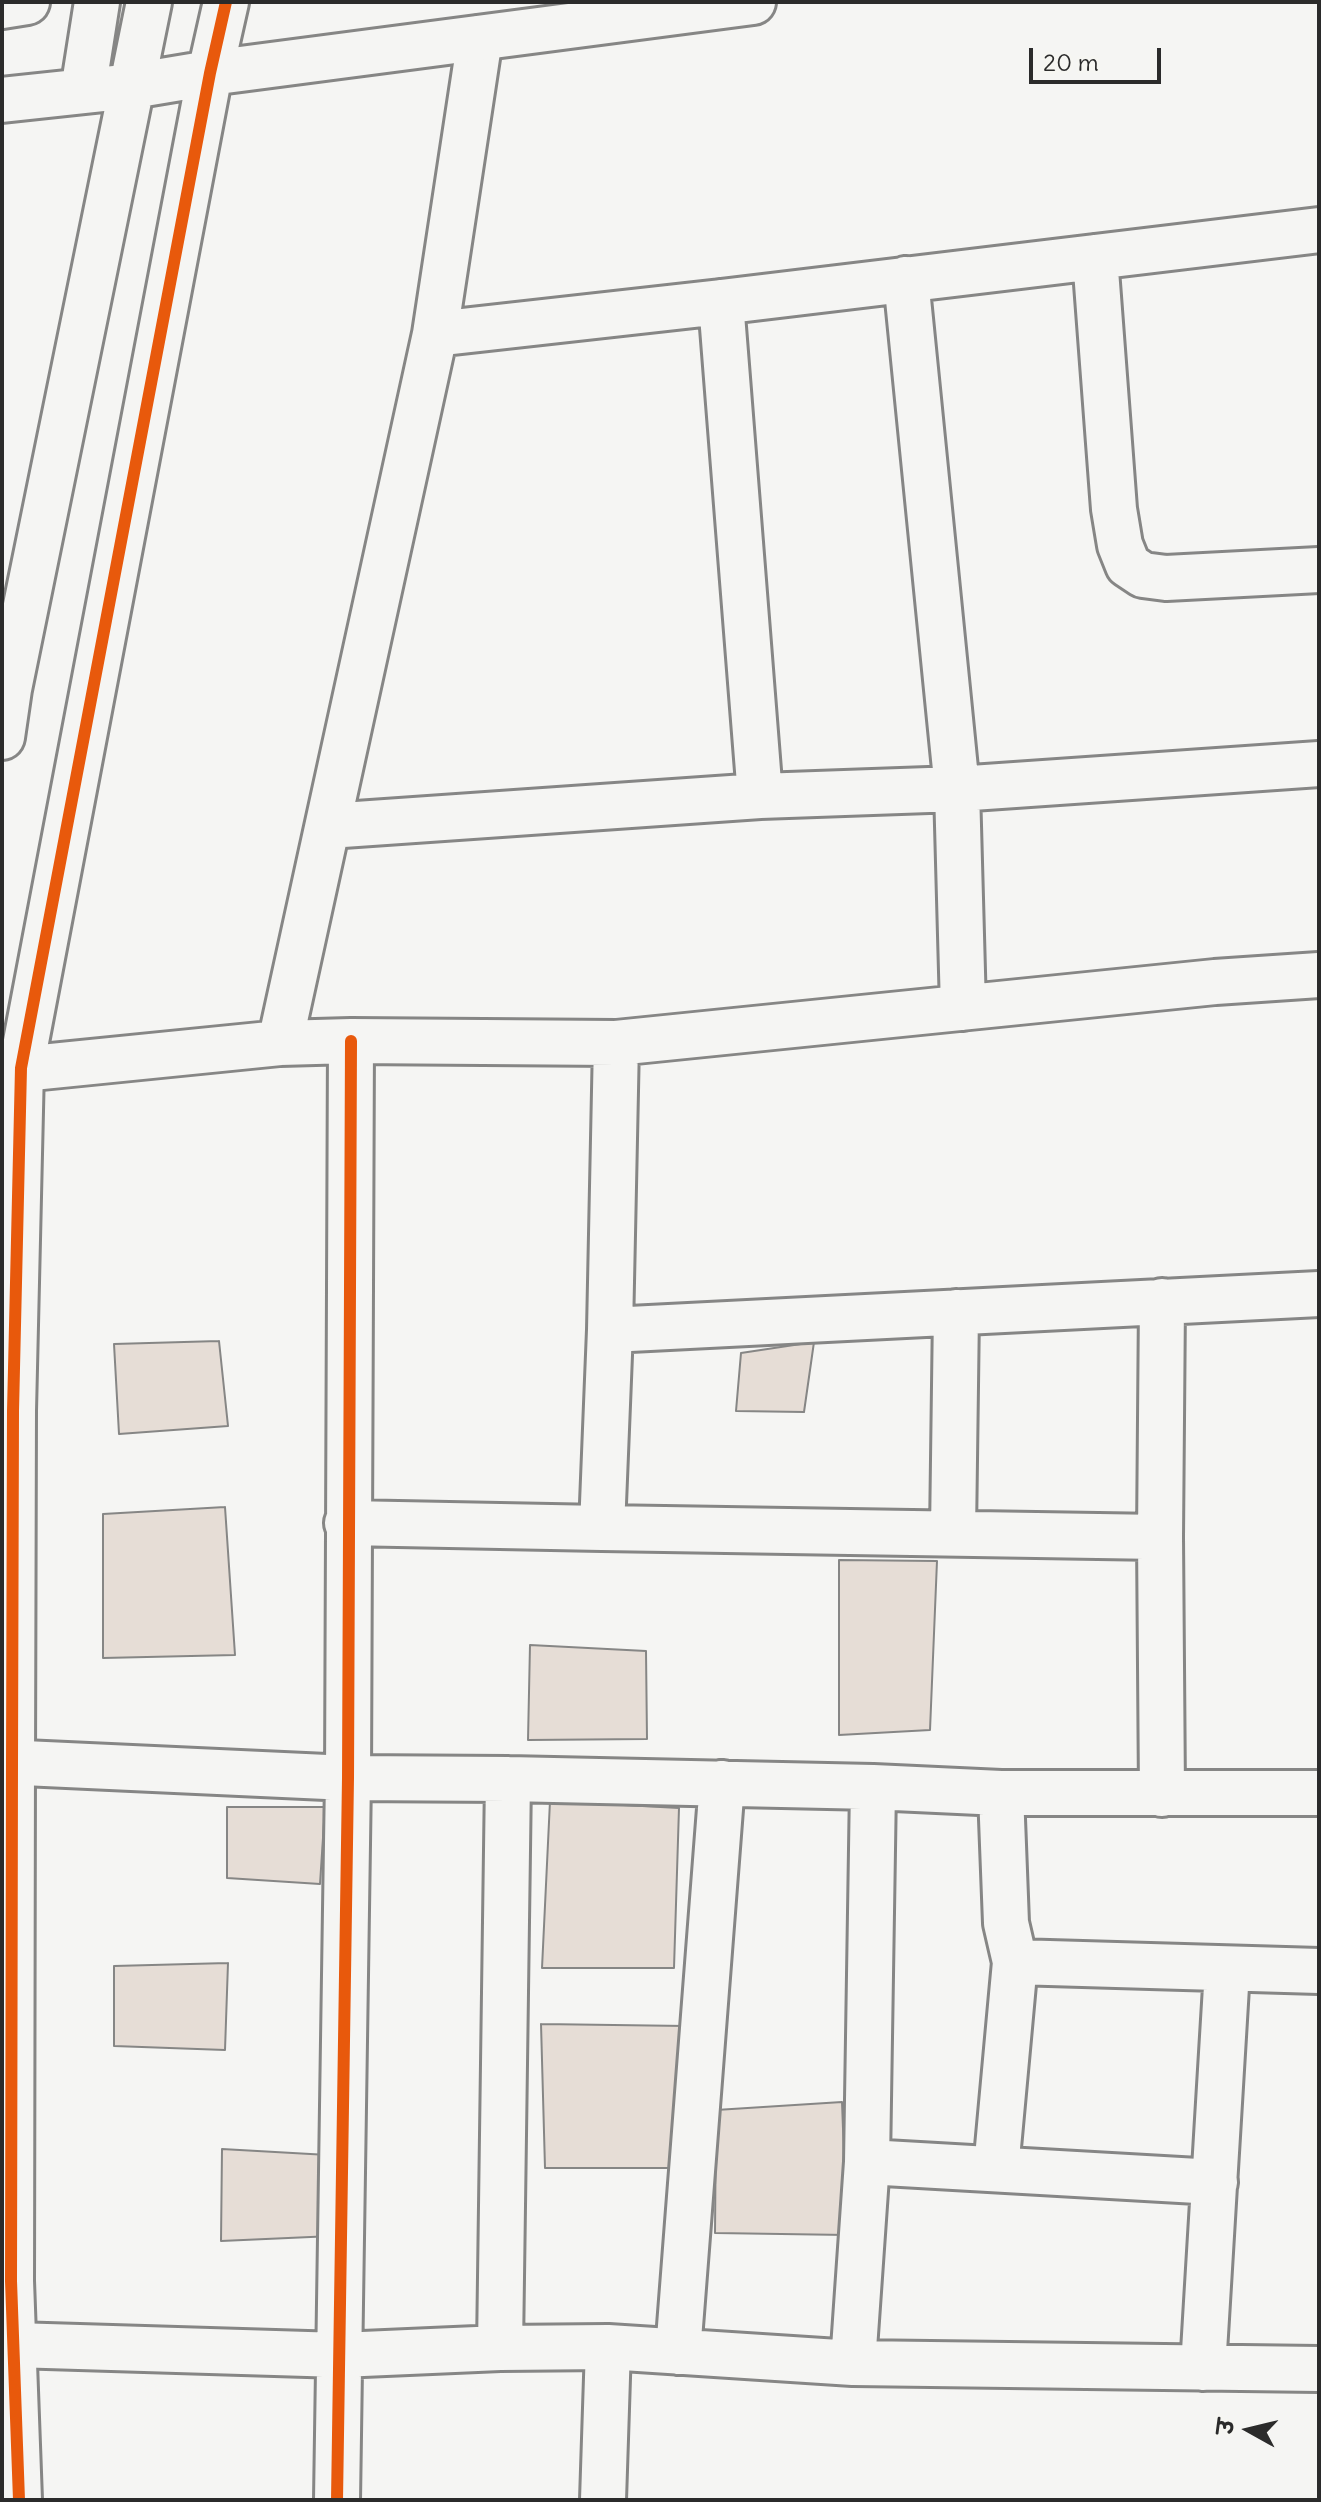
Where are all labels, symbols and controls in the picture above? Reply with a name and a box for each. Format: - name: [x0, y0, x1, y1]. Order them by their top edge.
- scale bar: [1033, 32, 1165, 82]
- text: 20 m: [1043, 47, 1099, 77]
- north arrow: [1209, 2390, 1289, 2470]
- text: उ: [1210, 2417, 1240, 2436]

